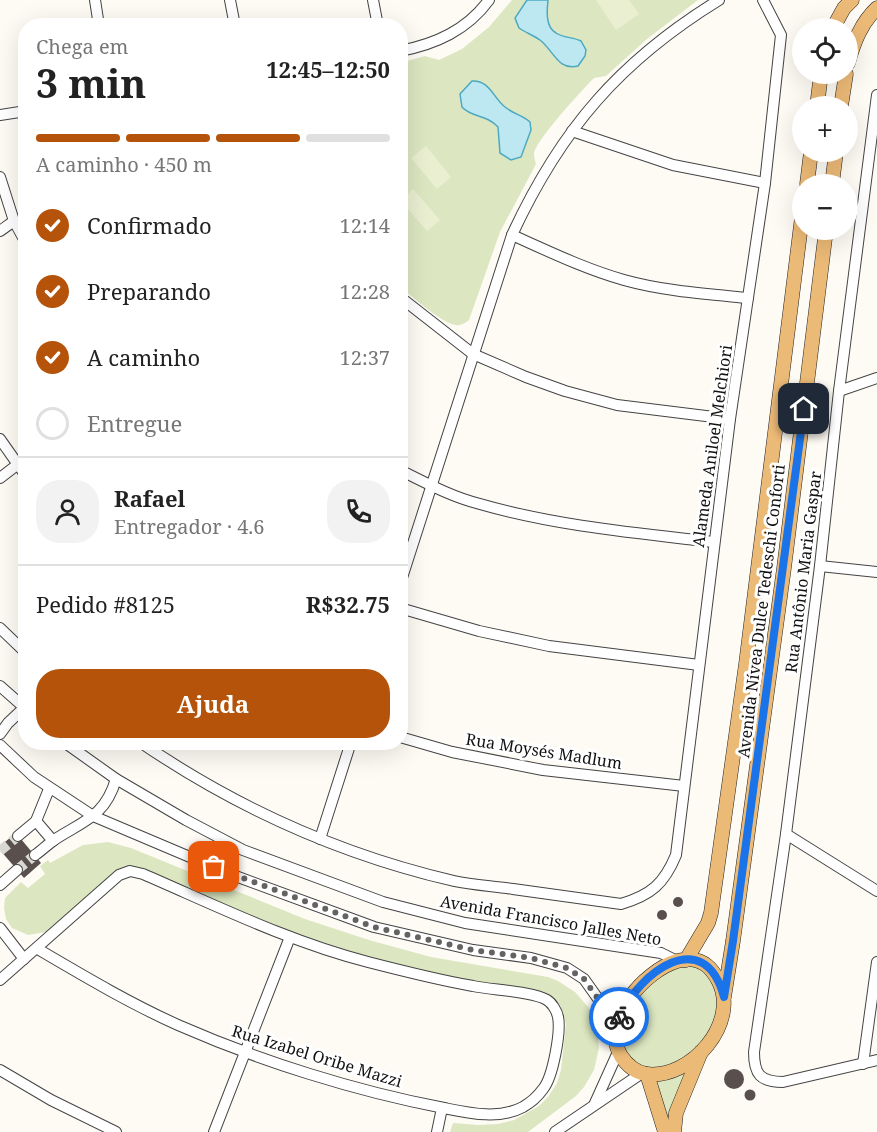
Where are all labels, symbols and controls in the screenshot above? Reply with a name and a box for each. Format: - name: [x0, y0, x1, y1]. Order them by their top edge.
- map controls: [792, 18, 858, 240]
- button: locate: [792, 18, 858, 84]
- text: Chega em: [36, 33, 129, 60]
- text: 12:45–12:50: [266, 54, 390, 84]
- text: 3 min: [36, 56, 146, 109]
- button: +: [792, 96, 858, 162]
- text: A caminho · 450 m: [36, 151, 212, 178]
- button: −: [792, 174, 858, 240]
- icon: check: [36, 209, 69, 242]
- text: Confirmado: [87, 210, 212, 240]
- text: 12:14: [340, 212, 390, 239]
- icon: check: [36, 275, 69, 308]
- text: Preparando: [87, 276, 211, 306]
- text: 12:28: [340, 278, 390, 305]
- icon: check: [36, 341, 69, 374]
- text: A caminho: [87, 342, 200, 372]
- street label: Alameda Aniloel Melchiori: [687, 343, 737, 549]
- text: 12:37: [340, 344, 390, 371]
- pin: [778, 383, 829, 434]
- icon: home: [787, 392, 820, 425]
- text: Entregue: [87, 408, 182, 438]
- street label: Avenida Nívea Dulce Tedeschi Conforti: [732, 463, 790, 759]
- street label: Rua Antônio Maria Gaspar: [780, 469, 826, 674]
- button: person: [36, 480, 99, 543]
- button: phone: [327, 480, 390, 543]
- text: Rafael: [114, 483, 185, 513]
- text: Entregador · 4.6: [114, 513, 265, 540]
- text: Pedido #8125: [36, 589, 175, 619]
- text: R$32.75: [306, 589, 390, 619]
- button: Ajuda: [36, 669, 390, 738]
- street label: Rua Moysés Madlum: [464, 728, 624, 774]
- pin: [188, 841, 239, 892]
- icon: bag: [197, 850, 230, 883]
- street label: Avenida Francisco Jalles Neto: [439, 890, 663, 950]
- courier: [589, 987, 649, 1047]
- icon: bike: [603, 1001, 636, 1034]
- street label: Rua Izabel Oribe Mazzi: [229, 1020, 405, 1092]

